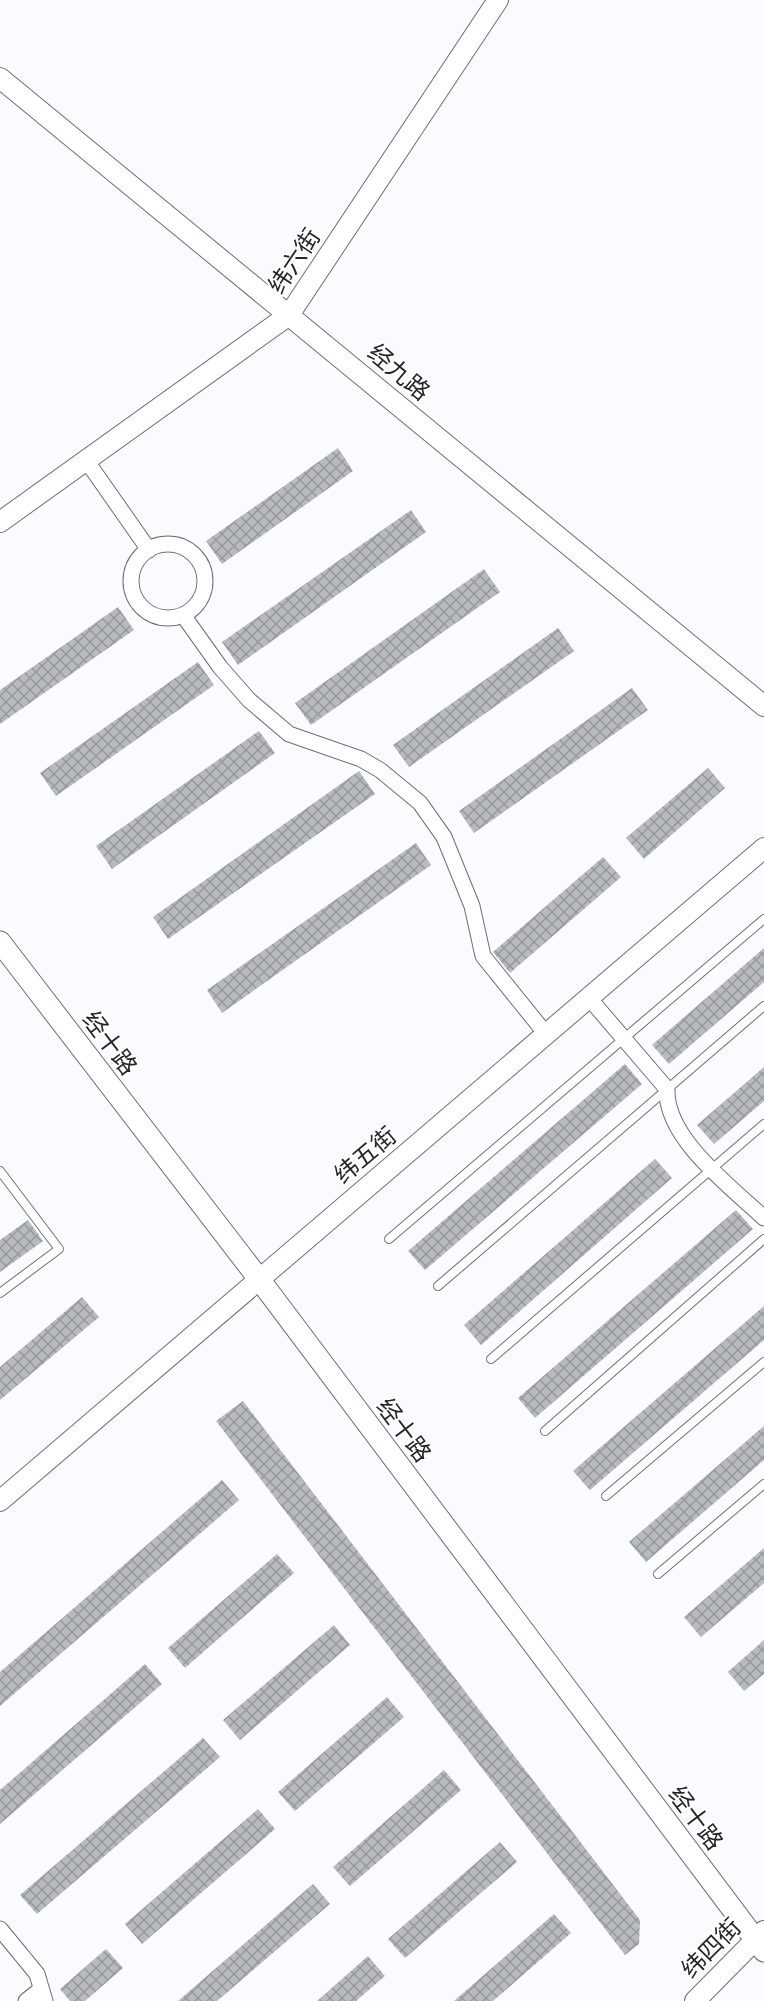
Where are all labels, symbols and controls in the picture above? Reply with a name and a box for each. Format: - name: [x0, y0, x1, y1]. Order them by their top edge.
- street label: 纬六街: [259, 221, 329, 301]
- street label: 经九路: [360, 335, 438, 409]
- street label: 经十路: [74, 1004, 146, 1082]
- street label: 纬五街: [326, 1118, 404, 1192]
- street label: 经十路: [368, 1391, 440, 1469]
- street label: 经十路: [660, 1779, 732, 1857]
- street label: 纬四街: [673, 1910, 749, 1986]

